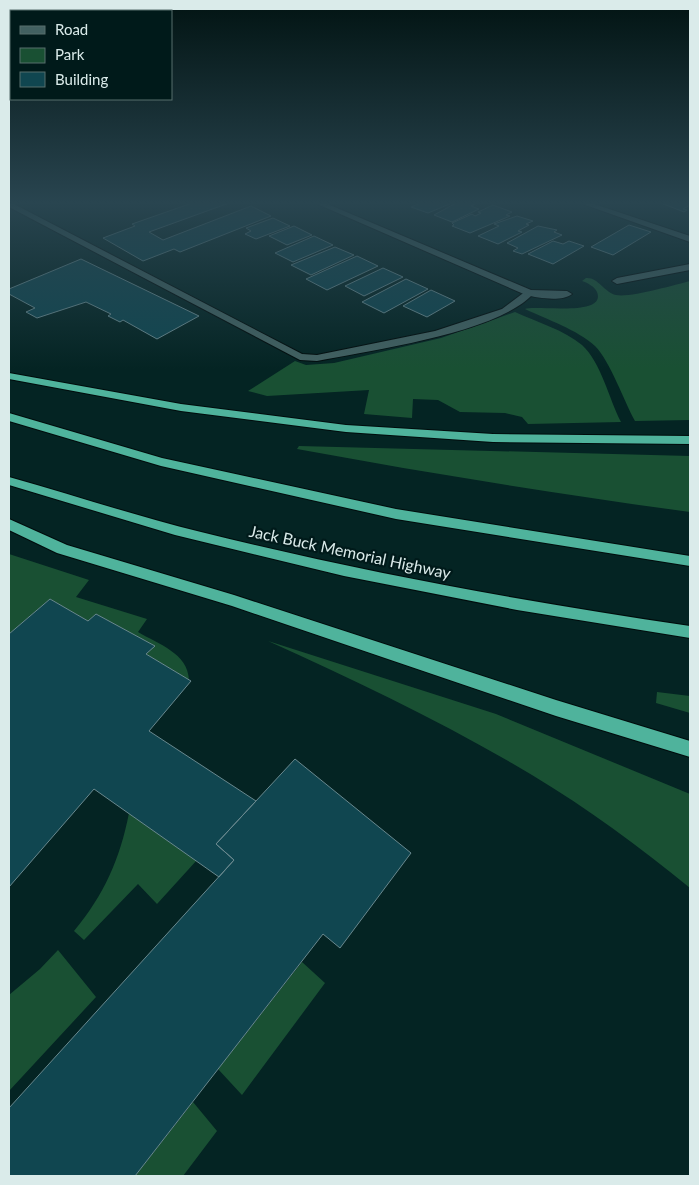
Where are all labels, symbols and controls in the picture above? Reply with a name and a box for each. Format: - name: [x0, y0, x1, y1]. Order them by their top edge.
- legend: [10, 10, 172, 100]
- text: Road: [55, 20, 88, 38]
- text: Park: [55, 45, 85, 63]
- text: Building: [55, 70, 108, 88]
- street label: Jack Buck Memorial Highway: [248, 521, 453, 582]

